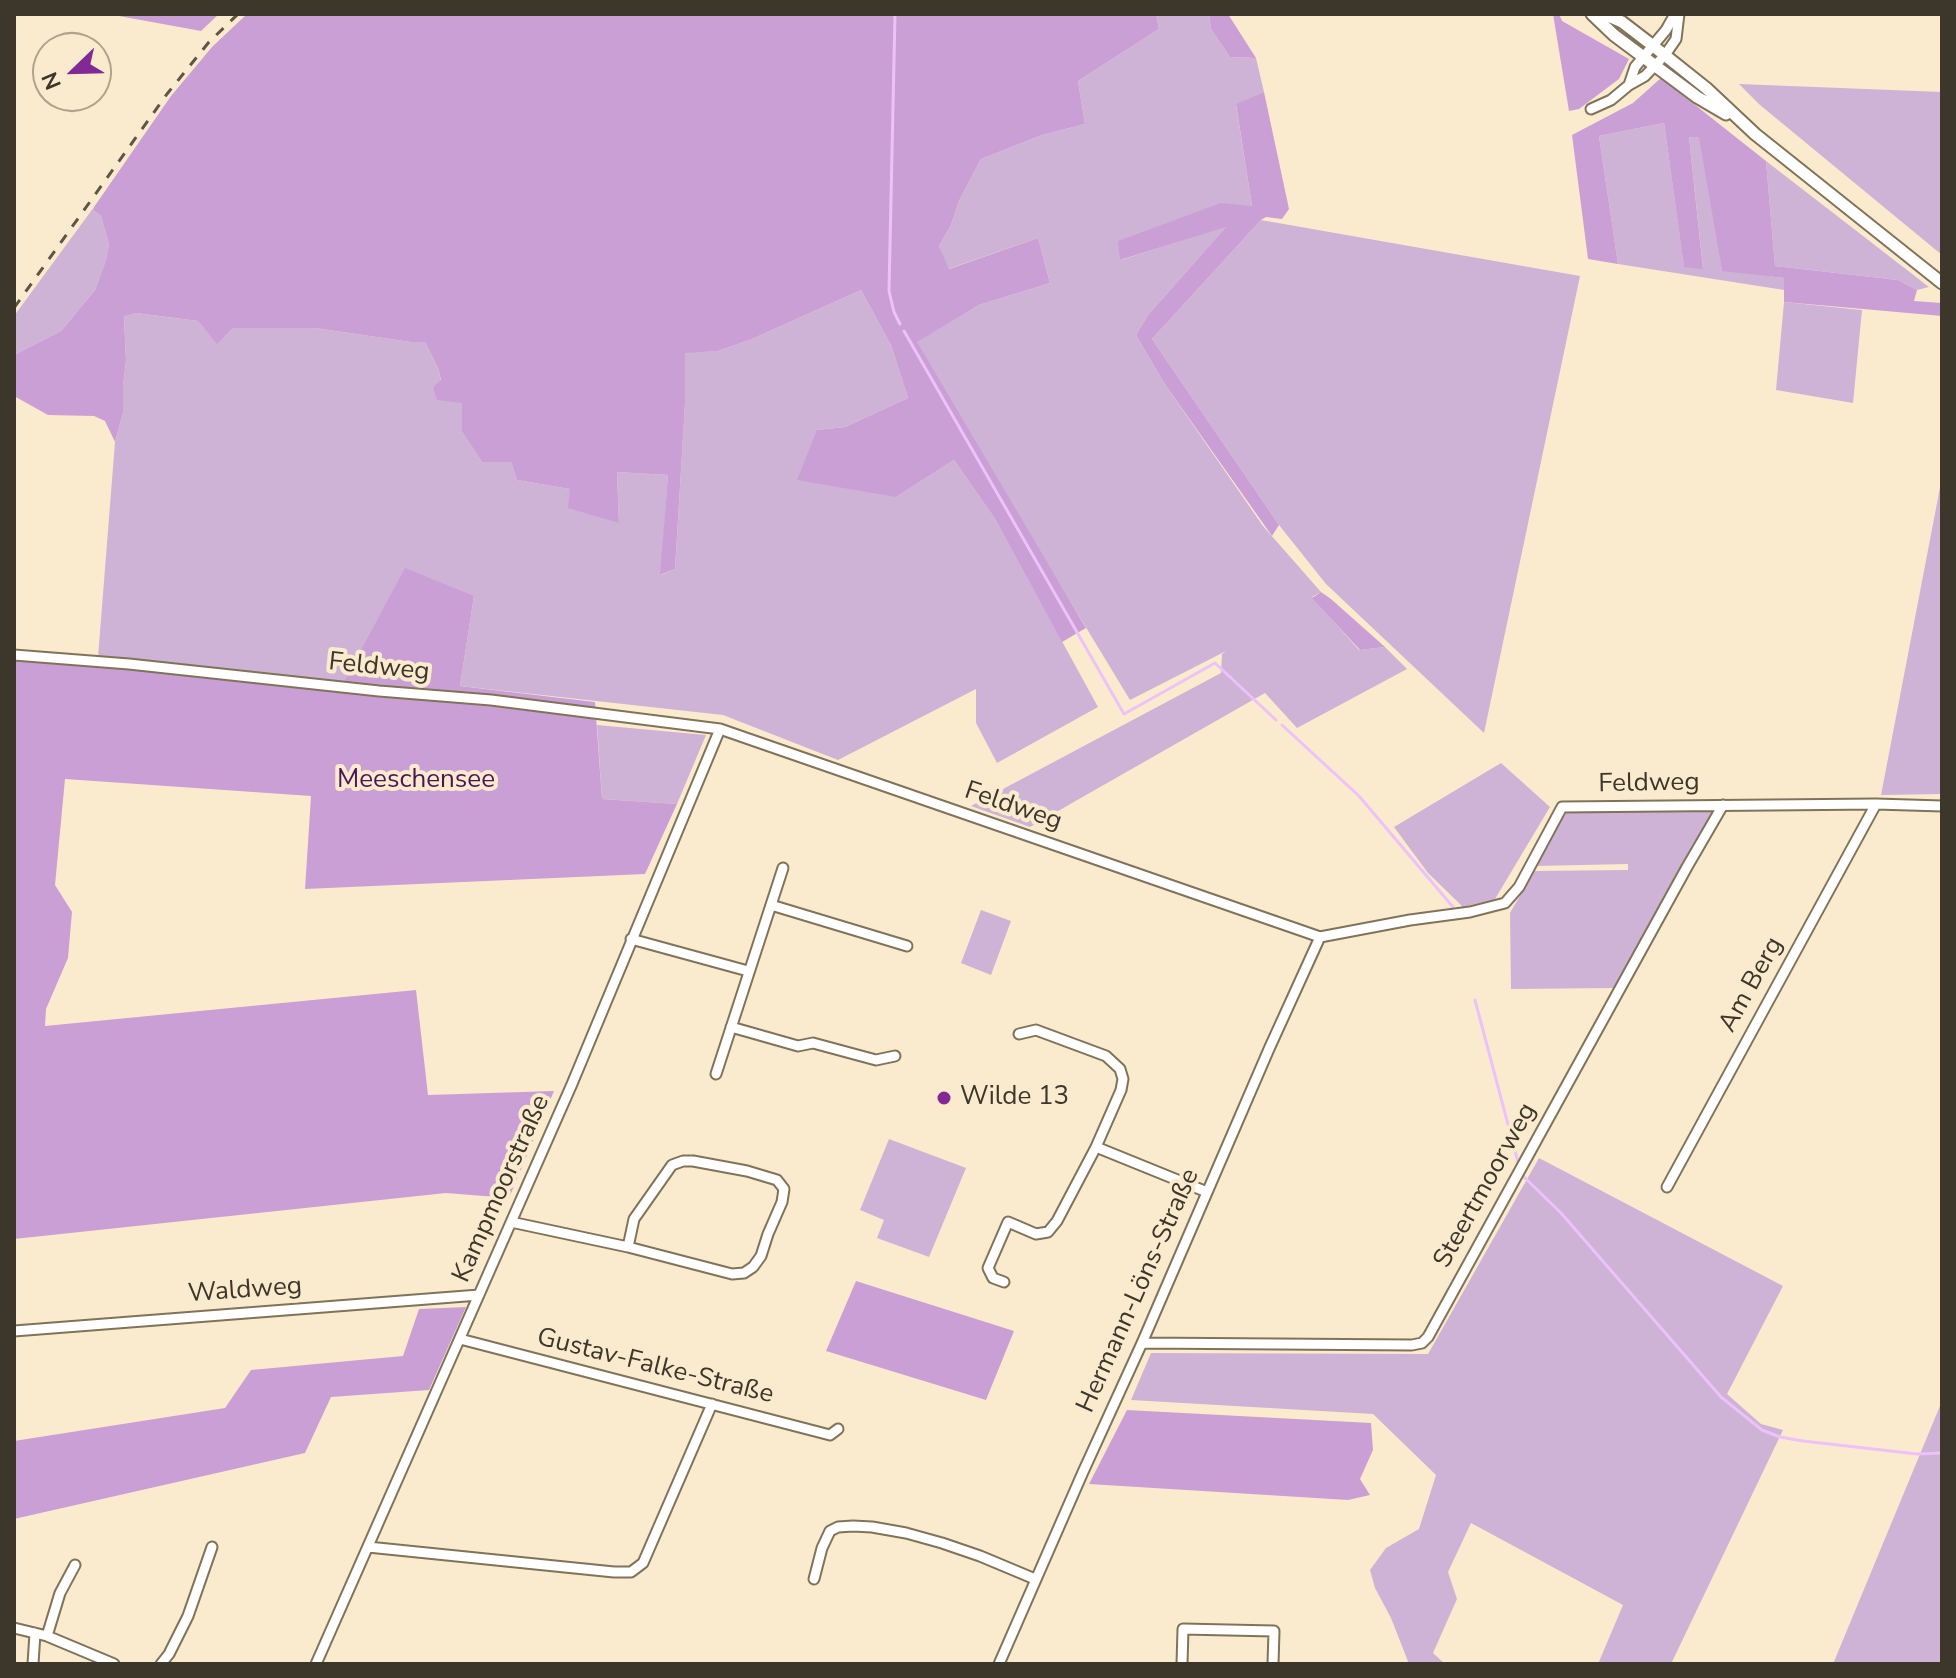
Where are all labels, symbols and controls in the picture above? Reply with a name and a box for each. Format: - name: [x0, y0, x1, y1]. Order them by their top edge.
- north arrow: [32, 32, 112, 112]
- text: N: [35, 67, 69, 94]
- street label: Feldweg: [327, 647, 431, 689]
- park label: Meeschensee: [337, 765, 495, 797]
- street label: Feldweg: [1598, 768, 1700, 800]
- street label: Feldweg: [960, 776, 1066, 838]
- street label: Am Berg: [1713, 932, 1791, 1038]
- place label: Wilde 13: [960, 1082, 1069, 1114]
- marker: Wilde 13: [935, 1089, 953, 1107]
- street label: Kampmoorstraße: [447, 1090, 557, 1288]
- street label: Steertmoorweg: [1428, 1098, 1544, 1274]
- street label: Hermann-Löns-Straße: [1071, 1164, 1207, 1418]
- street label: Waldweg: [187, 1271, 303, 1311]
- street label: Gustav-Falke-Straße: [533, 1322, 777, 1412]

